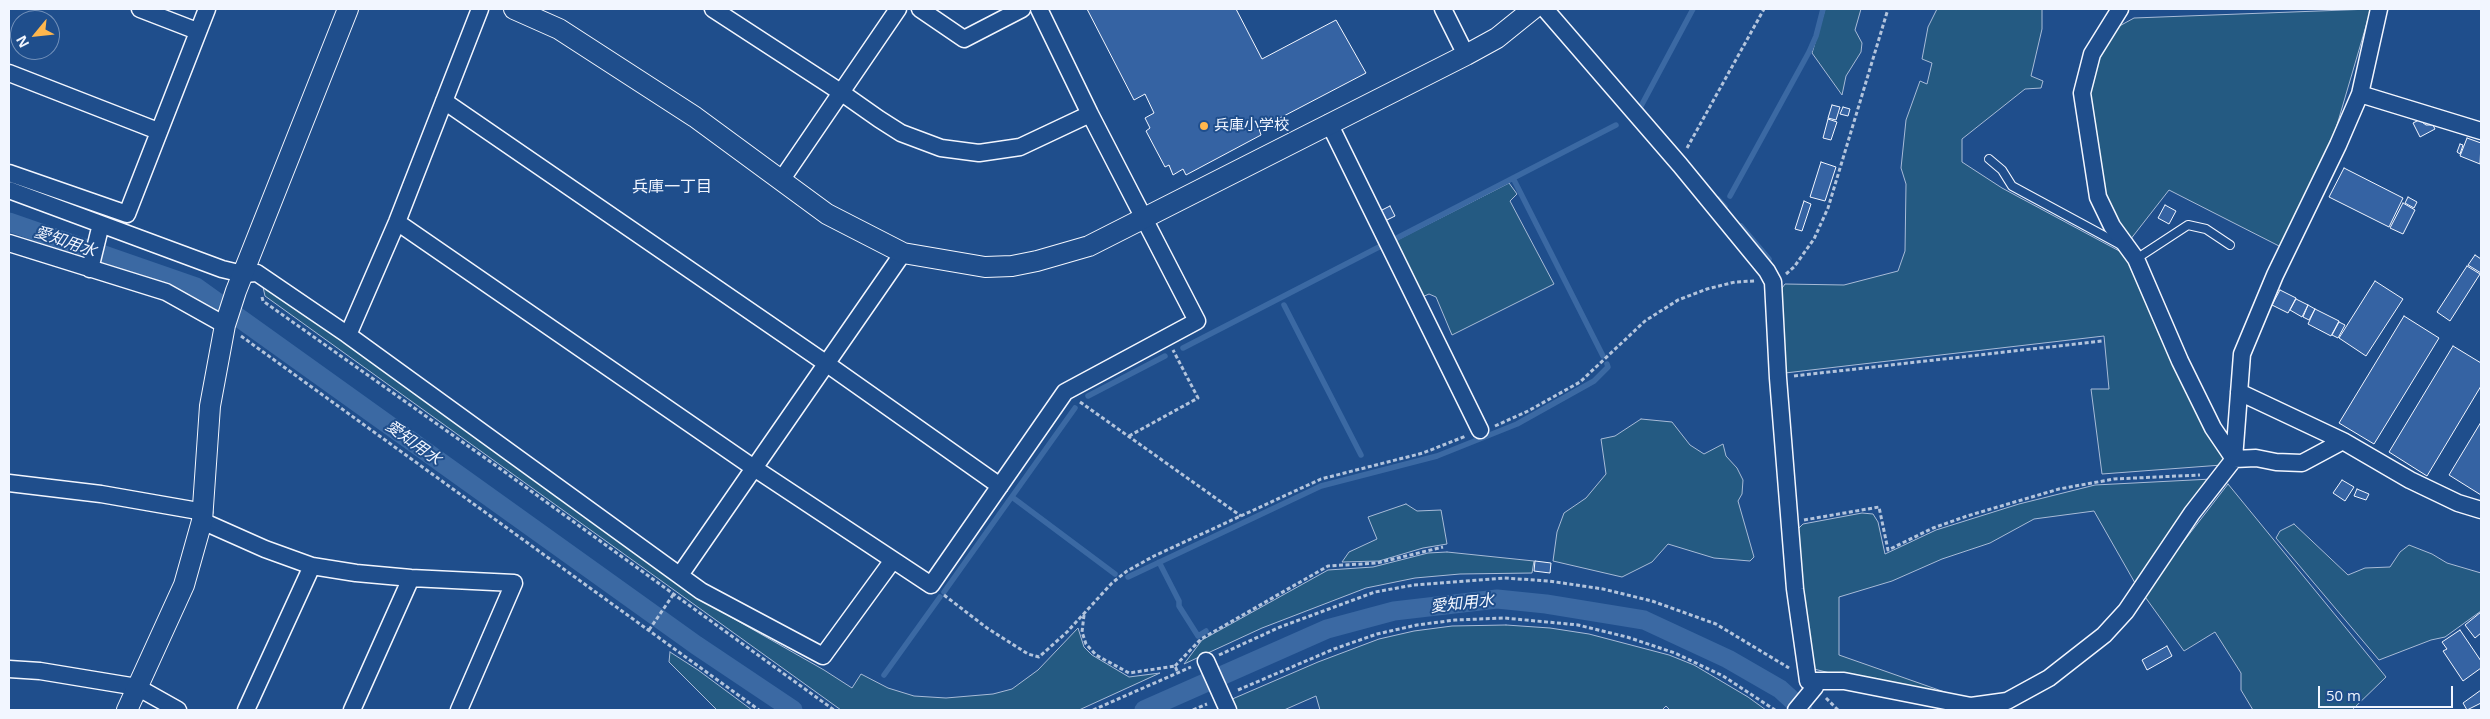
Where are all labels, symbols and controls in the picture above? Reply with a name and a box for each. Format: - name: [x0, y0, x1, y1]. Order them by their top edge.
- north arrow: [10, 10, 60, 60]
- text: N: [11, 32, 33, 51]
- place label: 兵庫小学校: [1214, 117, 1289, 135]
- marker: 兵庫小学校: [1198, 120, 1210, 132]
- district label: 兵庫一丁目: [632, 177, 712, 197]
- water label: 愛知用水: [32, 223, 98, 261]
- water label: 愛知用水: [381, 416, 445, 470]
- water label: 愛知用水: [1429, 591, 1495, 617]
- scale bar: [2320, 676, 2455, 708]
- text: 50 m: [2326, 685, 2361, 705]

